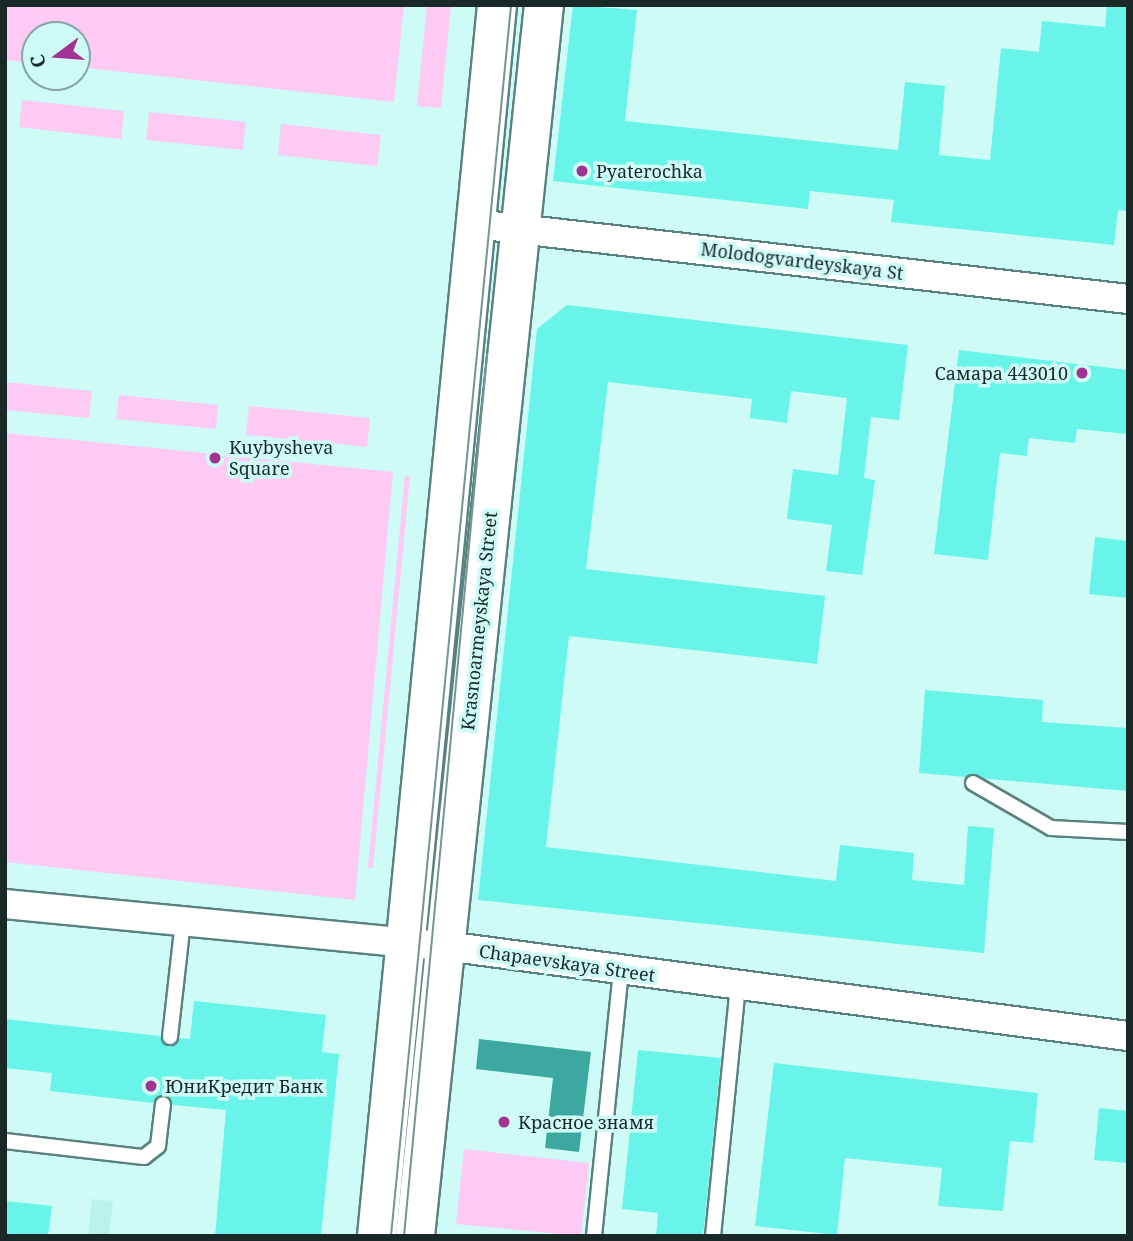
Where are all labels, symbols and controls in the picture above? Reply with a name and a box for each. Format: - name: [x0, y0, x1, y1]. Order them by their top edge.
- north arrow: [21, 21, 91, 91]
- text: С: [24, 52, 52, 71]
- place label: Pyaterochka: [596, 160, 703, 182]
- marker: Pyaterochka: [574, 163, 590, 179]
- street label: Molodogvardeyskaya St: [700, 238, 904, 284]
- place label: Самара 443010: [935, 362, 1068, 384]
- marker: Самара 443010: [1074, 365, 1090, 381]
- place label: Kuybysheva Square: [229, 437, 333, 480]
- marker: Kuybysheva Square: [207, 450, 223, 466]
- street label: Krasnoarmeyskaya Street: [457, 510, 501, 732]
- street label: Chapaevskaya Street: [478, 940, 656, 986]
- place label: ЮниКредит Банк: [165, 1075, 323, 1097]
- marker: ЮниКредит Банк: [143, 1078, 159, 1094]
- place label: Красное знамя: [518, 1111, 654, 1133]
- marker: Красное знамя: [496, 1114, 512, 1130]

